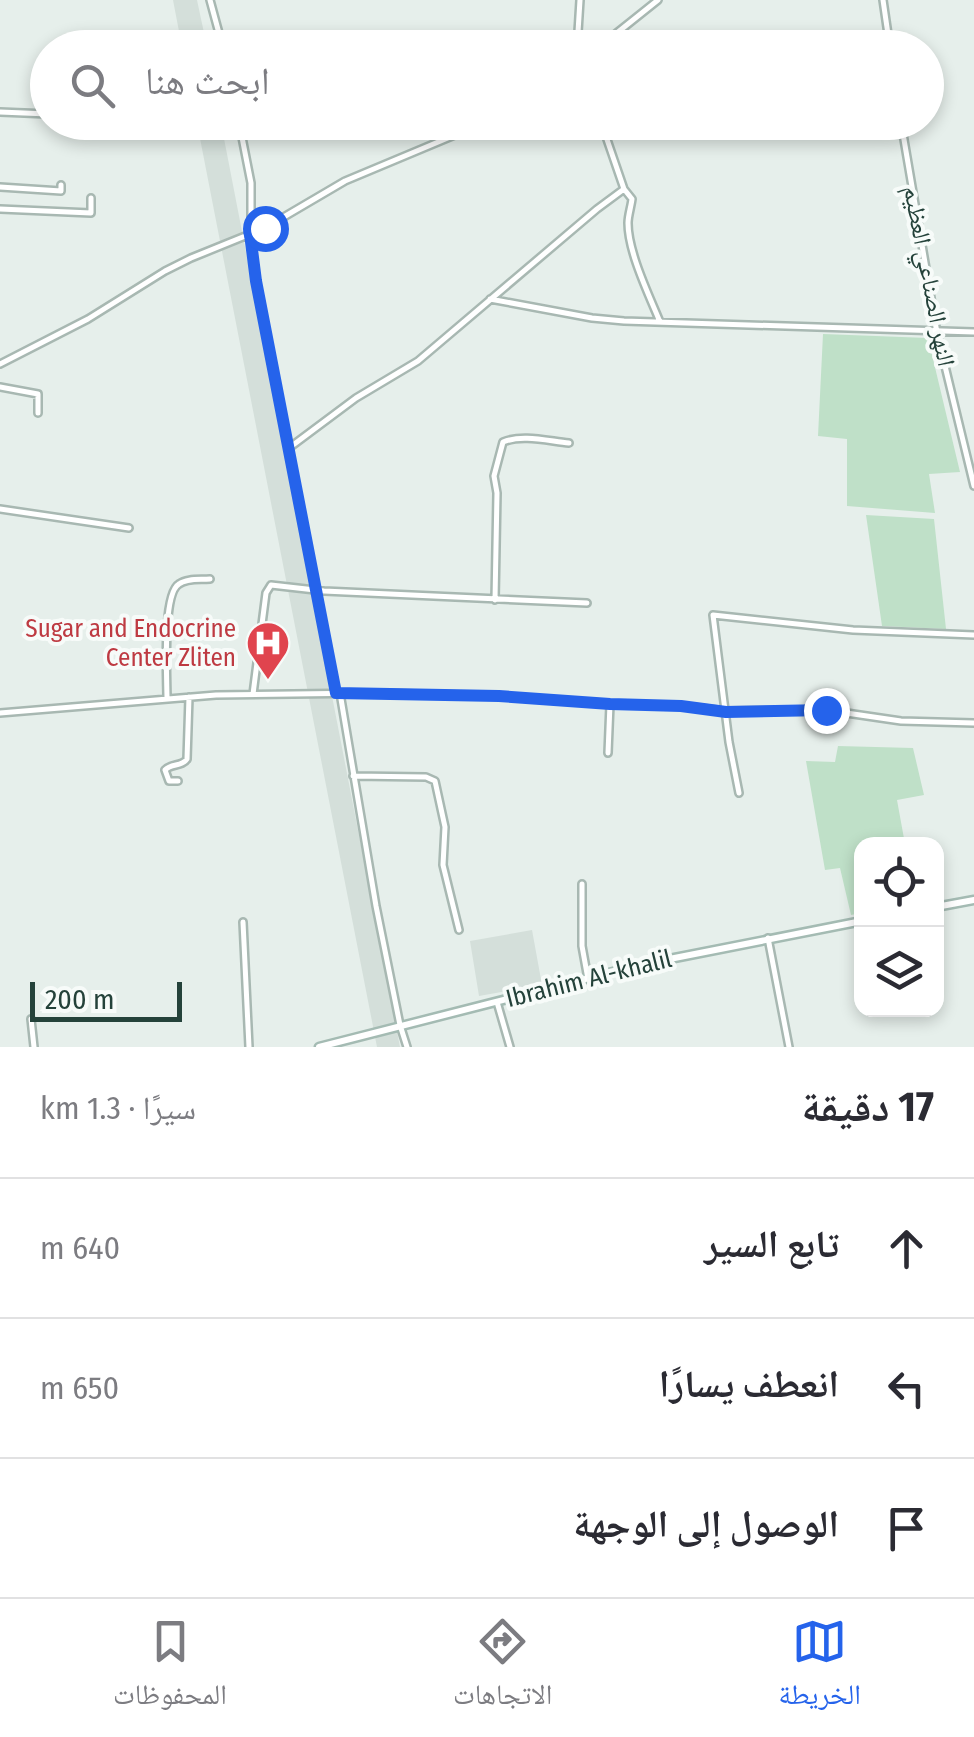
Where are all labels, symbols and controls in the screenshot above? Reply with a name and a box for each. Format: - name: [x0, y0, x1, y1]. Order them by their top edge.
- search box: [30, 30, 944, 140]
- icon: search: [65, 58, 120, 113]
- text: ابحث هنا: [145, 58, 270, 104]
- street label: النهر الصناعي العظيم: [892, 183, 961, 370]
- route start: [243, 206, 289, 252]
- place label: Sugar and Endocrine Center Zliten: [25, 614, 236, 673]
- hospital icon: Sugar and Endocrine Center Zliten: [245, 620, 291, 681]
- route end: [804, 688, 850, 734]
- map controls: [854, 837, 944, 1017]
- button: locate: [854, 837, 944, 927]
- button: layers: [854, 927, 944, 1017]
- street label: Ibrahim Al-khalil: [503, 944, 675, 1014]
- scale bar: [30, 977, 182, 1021]
- text: 200 m: [45, 983, 115, 1016]
- text: 17 دقيقة: [801, 1082, 934, 1132]
- text: سيرًا · 1.3 km: [40, 1089, 196, 1127]
- text: تابع السير: [704, 1221, 839, 1267]
- icon: ahead: [879, 1221, 934, 1276]
- text: 640 m: [40, 1229, 120, 1267]
- text: انعطف يسارًا: [659, 1361, 839, 1407]
- icon: left: [879, 1361, 934, 1416]
- text: 650 m: [40, 1369, 119, 1407]
- text: الوصول إلى الوجهة: [573, 1501, 839, 1547]
- icon: arrive: [879, 1501, 934, 1556]
- tab: المحفوظات: [113, 1614, 227, 1722]
- tab: الاتجاهات: [453, 1614, 552, 1722]
- tab: الخريطة: [779, 1614, 861, 1722]

